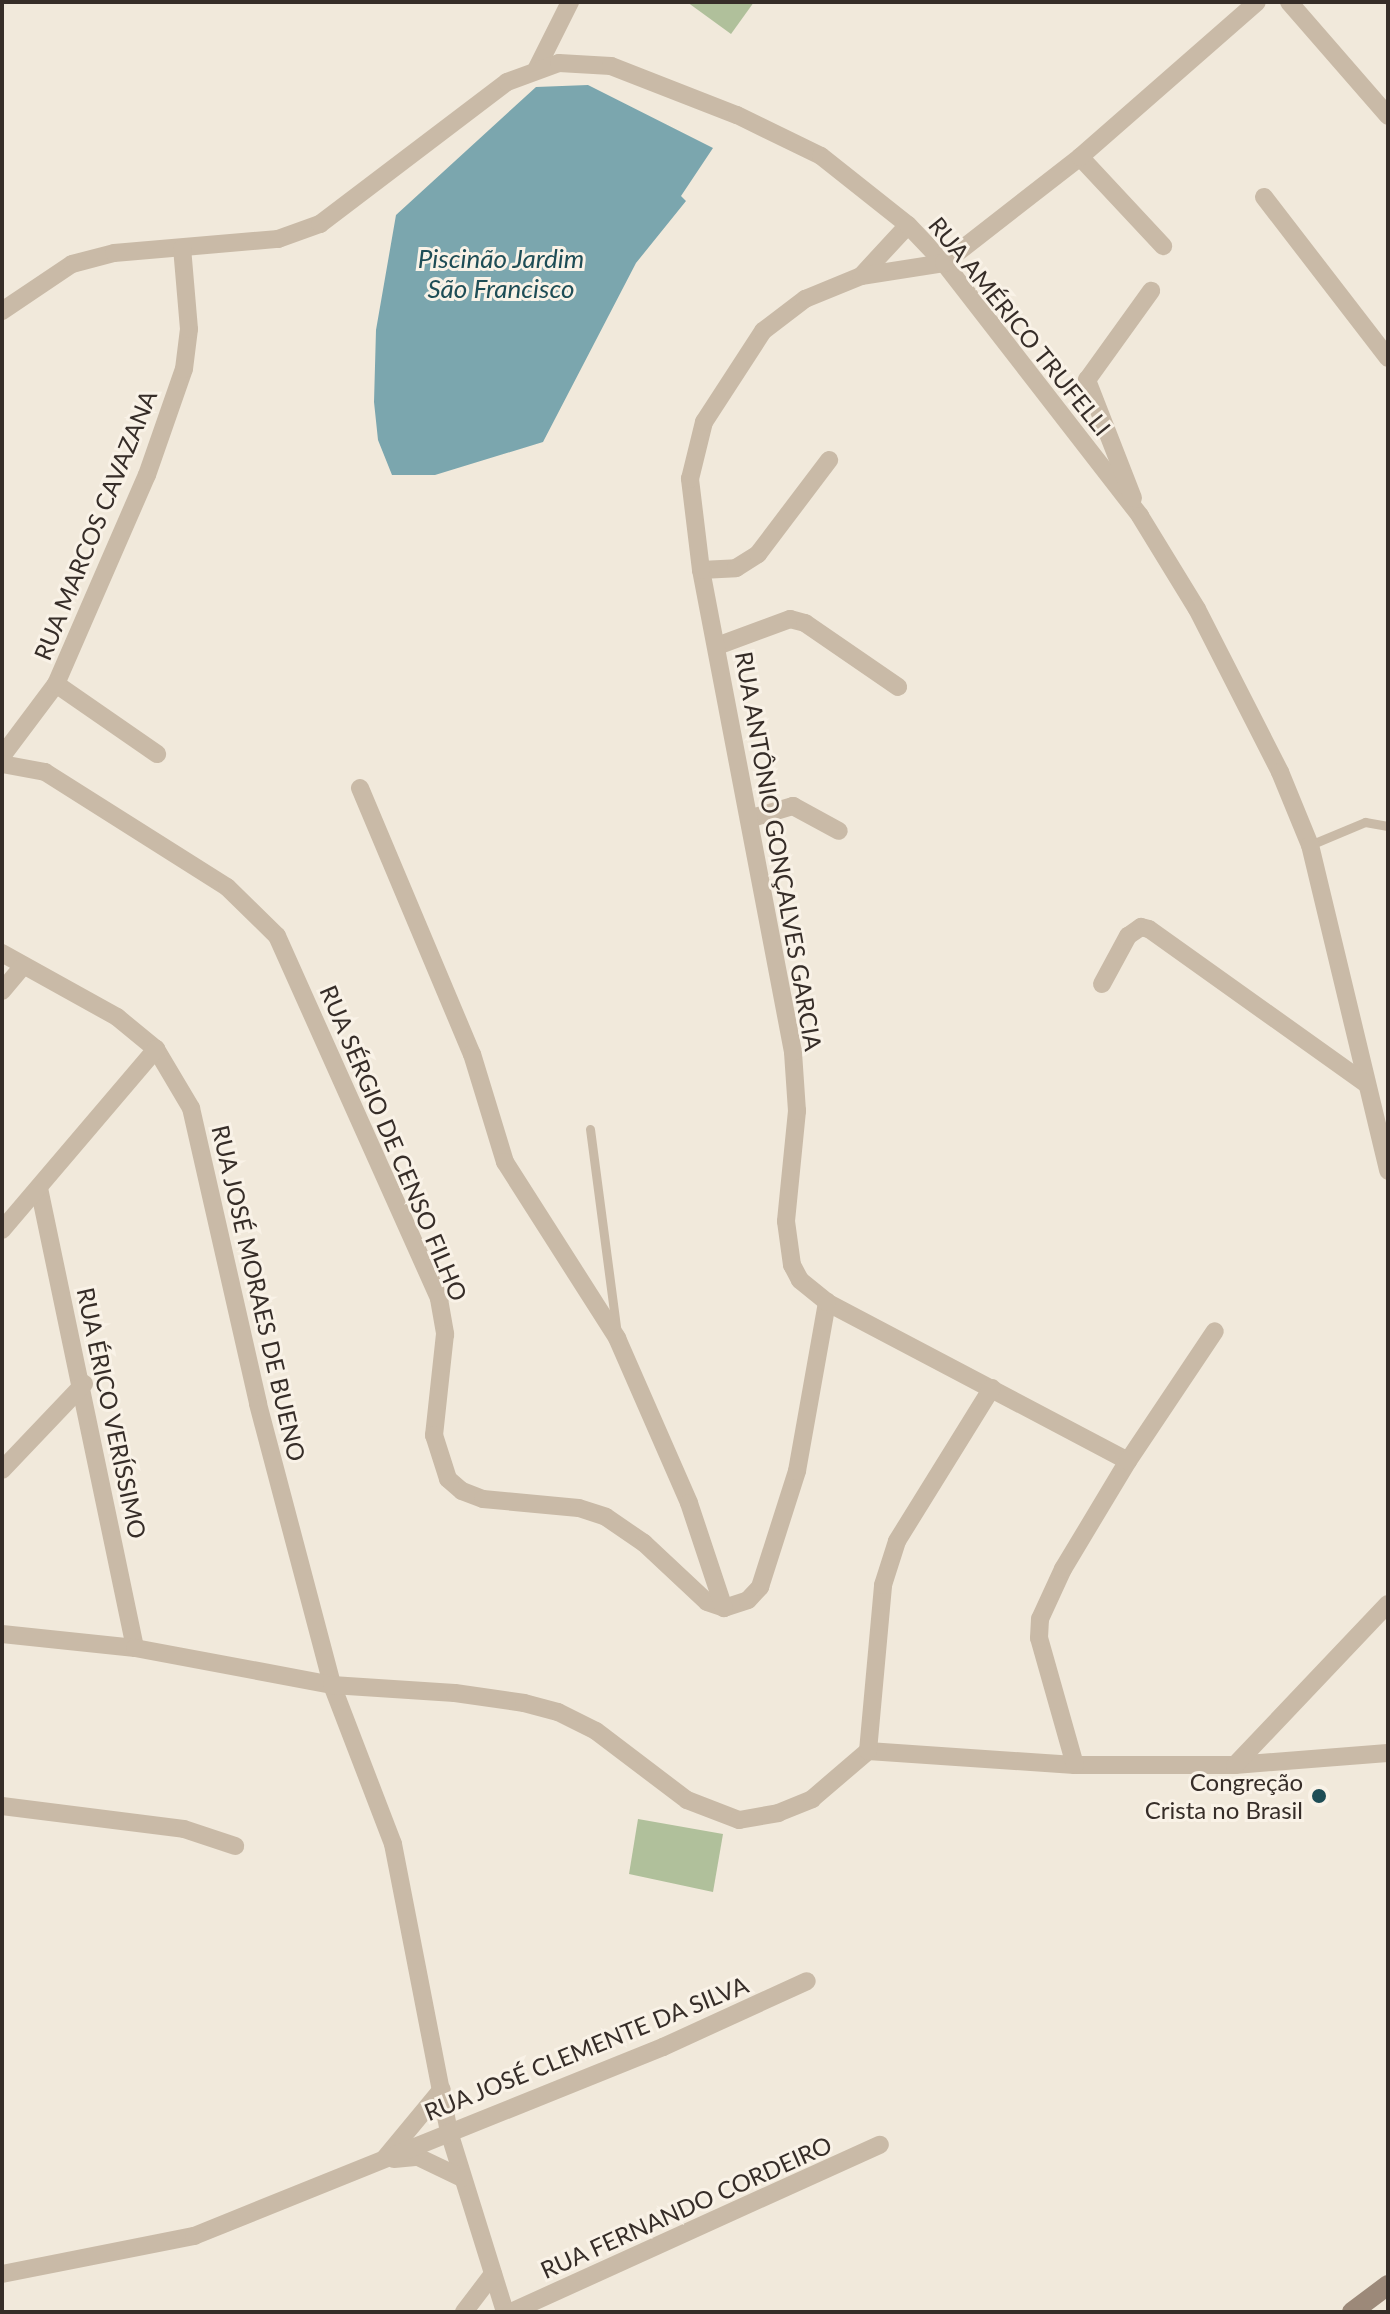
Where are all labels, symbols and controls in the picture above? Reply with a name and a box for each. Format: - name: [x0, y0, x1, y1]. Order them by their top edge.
- street label: RUA AMÉRICO TRUFELLI: [922, 210, 1118, 442]
- water label: Piscinão Jardim São Francisco: [417, 243, 585, 304]
- street label: RUA MARCOS CAVAZANA: [27, 385, 163, 665]
- street label: RUA ANTÔNIO GONÇALVES GARCIA: [730, 648, 828, 1054]
- street label: RUA SÉRGIO DE CENSO FILHO: [314, 980, 474, 1306]
- street label: RUA JOSÉ MORAES DE BUENO: [206, 1121, 312, 1465]
- street label: RUA ÉRICO VERÍSSIMO: [71, 1284, 153, 1542]
- place label: Congreção Crista no Brasil: [1145, 1768, 1303, 1824]
- marker: Congreção Crista no Brasil: [1310, 1787, 1328, 1805]
- street label: RUA JOSÉ CLEMENTE DA SILVA: [419, 1969, 753, 2127]
- street label: RUA FERNANDO CORDEIRO: [536, 2129, 836, 2285]

